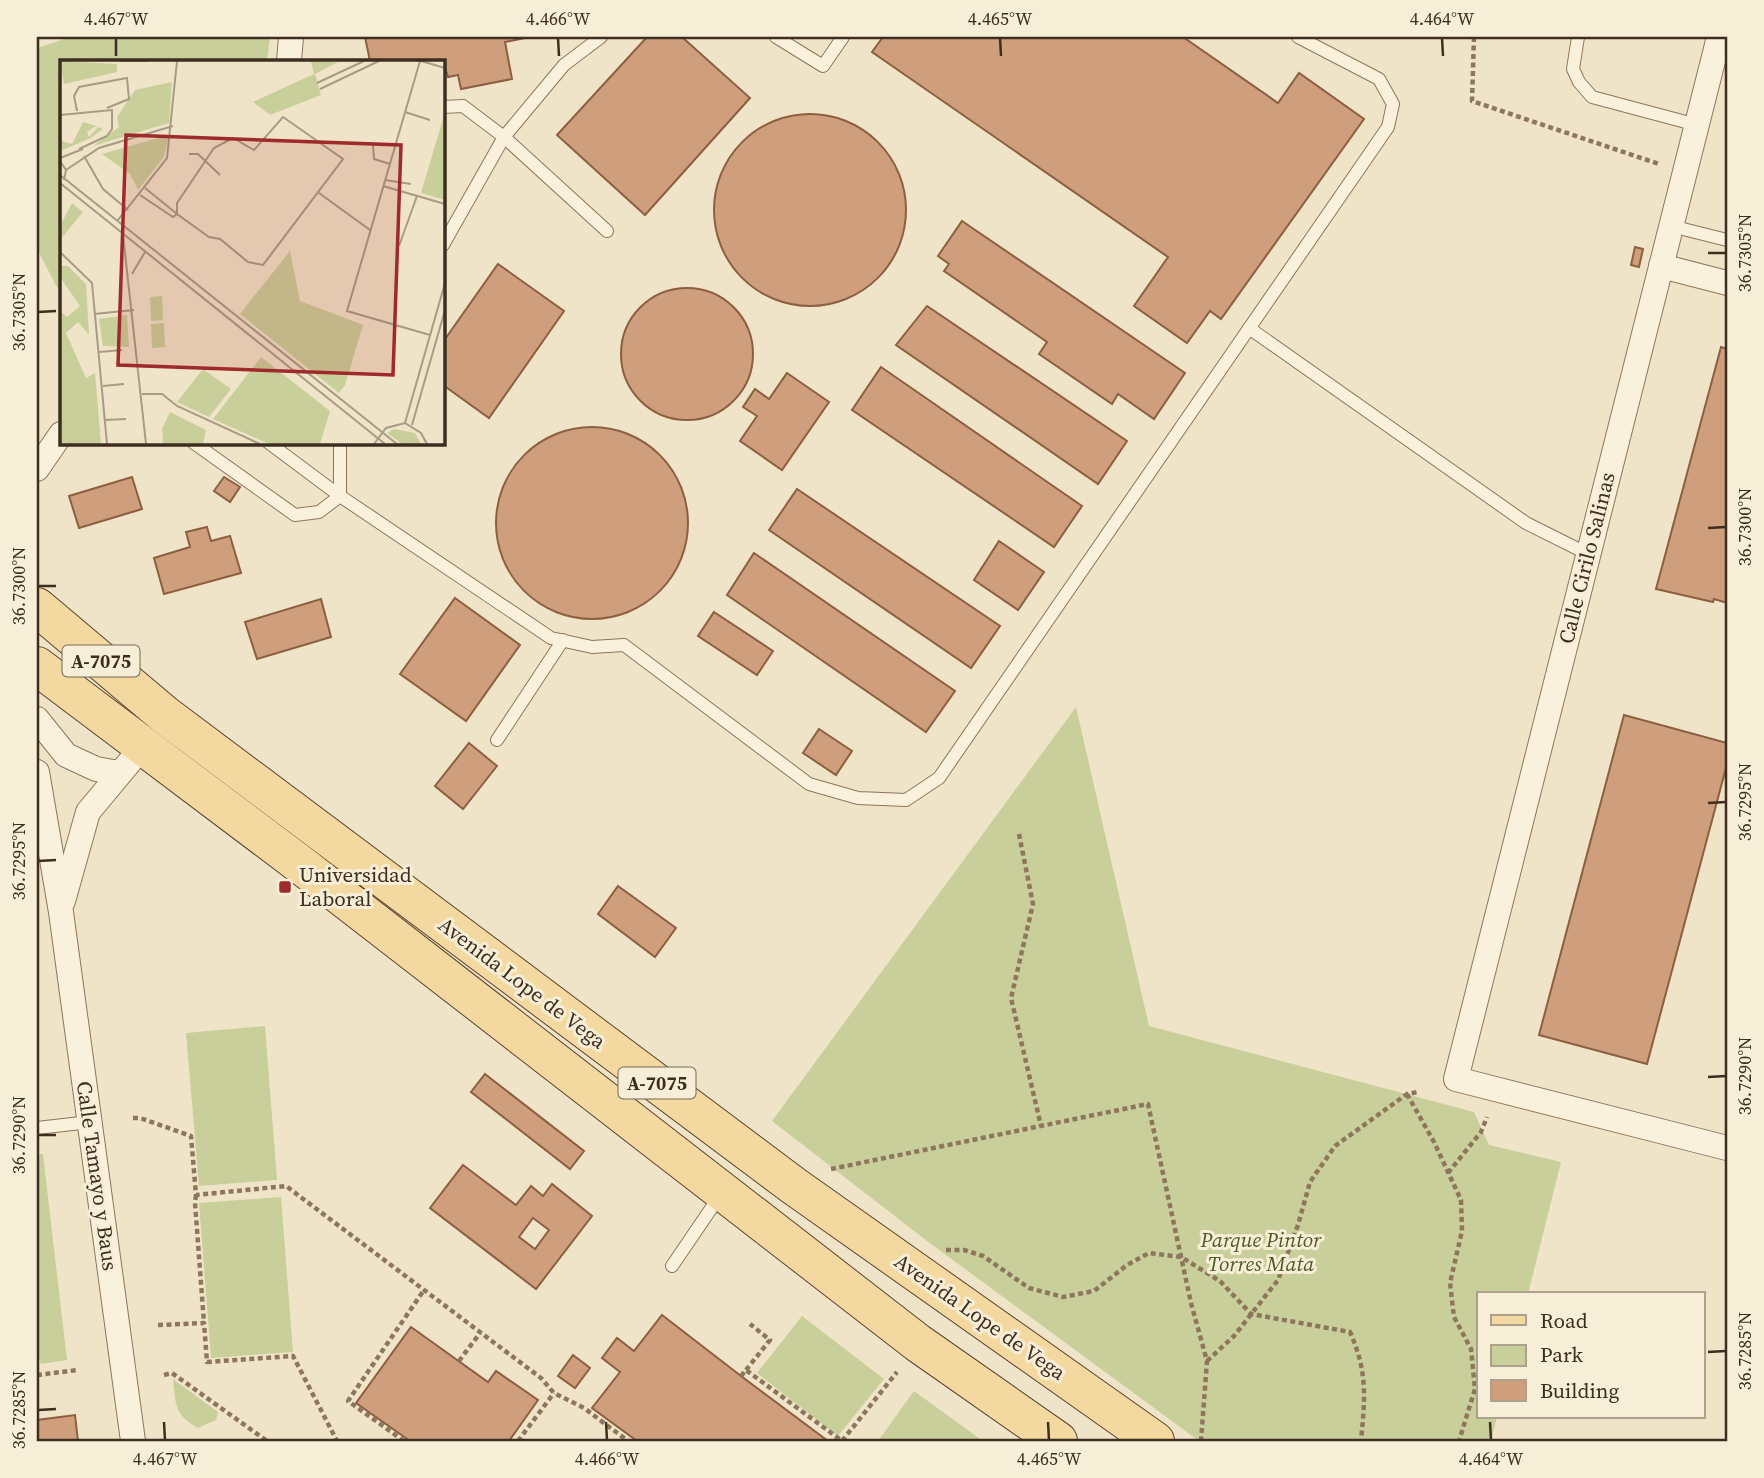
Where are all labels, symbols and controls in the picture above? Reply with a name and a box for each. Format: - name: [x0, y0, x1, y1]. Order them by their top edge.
- text: 4.467°W: [84, 6, 149, 31]
- text: 4.466°W: [526, 6, 591, 31]
- text: 4.465°W: [968, 6, 1033, 31]
- text: 4.464°W: [1410, 6, 1475, 31]
- inset map: [60, 60, 444, 444]
- text: 36.7305°N: [1732, 214, 1757, 292]
- text: 36.7305°N: [6, 273, 31, 351]
- street label: Calle Cirilo Salinas: [1551, 469, 1622, 647]
- text: 36.7300°N: [1732, 488, 1757, 566]
- text: 36.7300°N: [6, 547, 31, 625]
- road number: A-7075: [62, 646, 140, 676]
- text: 36.7295°N: [1732, 763, 1757, 841]
- text: 36.7295°N: [6, 822, 31, 900]
- place label: Universidad Laboral: [299, 860, 412, 913]
- marker: Universidad Laboral: [277, 879, 293, 895]
- street label: Avenida Lope de Vega: [433, 910, 612, 1055]
- text: 36.7290°N: [1732, 1037, 1757, 1115]
- road number: A-7075: [618, 1068, 696, 1098]
- street label: Calle Tamayo y Baus: [70, 1079, 125, 1273]
- text: 36.7290°N: [6, 1096, 31, 1174]
- park label: Parque Pintor Torres Mata: [1200, 1225, 1322, 1278]
- street label: Avenida Lope de Vega: [889, 1247, 1072, 1387]
- legend: [1477, 1292, 1704, 1418]
- text: Road: [1540, 1306, 1588, 1335]
- text: 36.7285°N: [1732, 1312, 1757, 1390]
- text: Park: [1540, 1340, 1584, 1369]
- text: 36.7285°N: [6, 1371, 31, 1449]
- text: Building: [1540, 1376, 1619, 1405]
- text: 4.467°W: [133, 1446, 198, 1471]
- text: 4.466°W: [575, 1446, 640, 1471]
- text: 4.465°W: [1017, 1446, 1082, 1471]
- text: 4.464°W: [1459, 1446, 1524, 1471]

